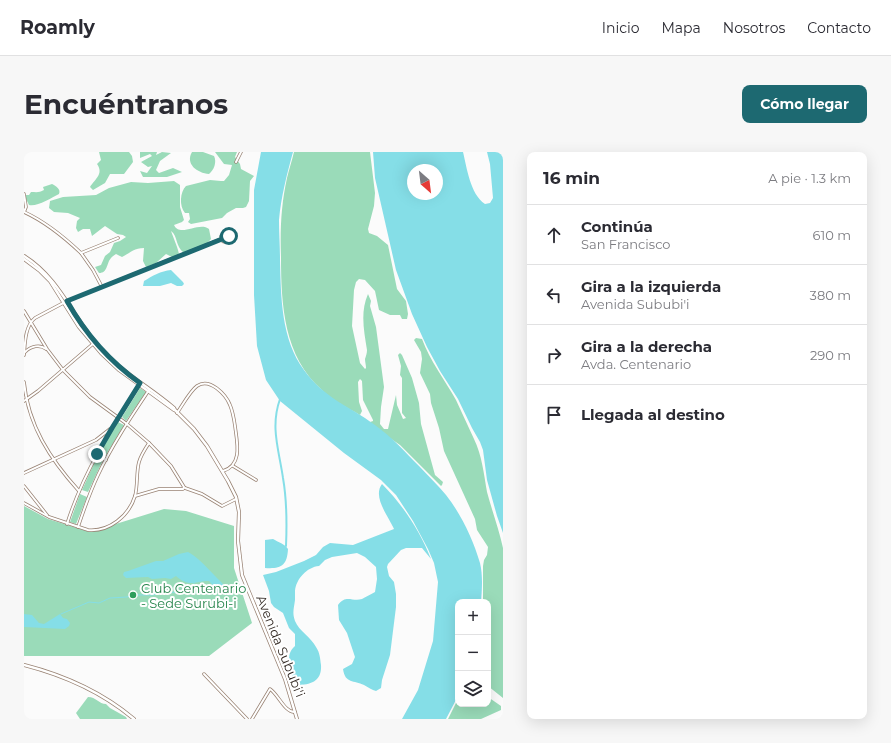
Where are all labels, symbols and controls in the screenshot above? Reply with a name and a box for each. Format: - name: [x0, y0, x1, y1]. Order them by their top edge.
- text: Roamly: [20, 16, 95, 39]
- text: Inicio: [602, 19, 639, 37]
- text: Mapa: [661, 19, 701, 37]
- text: Nosotros: [723, 19, 785, 37]
- text: Contacto: [807, 19, 871, 37]
- button: Cómo llegar: [742, 85, 867, 123]
- text: Encuéntranos: [24, 87, 228, 121]
- north arrow: [407, 164, 443, 200]
- text: 16 min: [543, 168, 600, 188]
- text: A pie · 1.3 km: [768, 170, 851, 186]
- text: Continúa: [581, 217, 653, 236]
- icon: ahead: [543, 224, 565, 246]
- route start: [220, 227, 238, 245]
- text: 610 m: [813, 227, 851, 243]
- text: San Francisco: [581, 236, 671, 252]
- text: Gira a la izquierda: [581, 277, 721, 296]
- icon: left: [543, 284, 565, 306]
- text: 380 m: [810, 287, 851, 303]
- text: Avenida Sububi'i: [581, 296, 690, 312]
- text: Gira a la derecha: [581, 337, 712, 356]
- icon: right: [543, 344, 565, 366]
- text: 290 m: [810, 347, 851, 363]
- text: Avda. Centenario: [581, 356, 691, 372]
- icon: arrive: [543, 404, 565, 426]
- text: Llegada al destino: [581, 405, 725, 424]
- route end: [88, 445, 106, 463]
- place label: Club Centenario - Sede Surubi-i: [141, 580, 246, 611]
- marker: Club Centenario - Sede Surubi-i: [128, 590, 138, 600]
- street label: Avenida Sububi'i: [253, 593, 309, 699]
- map controls: [455, 599, 491, 707]
- button: +: [455, 599, 491, 635]
- button: −: [455, 635, 491, 671]
- button: layers: [455, 671, 491, 707]

